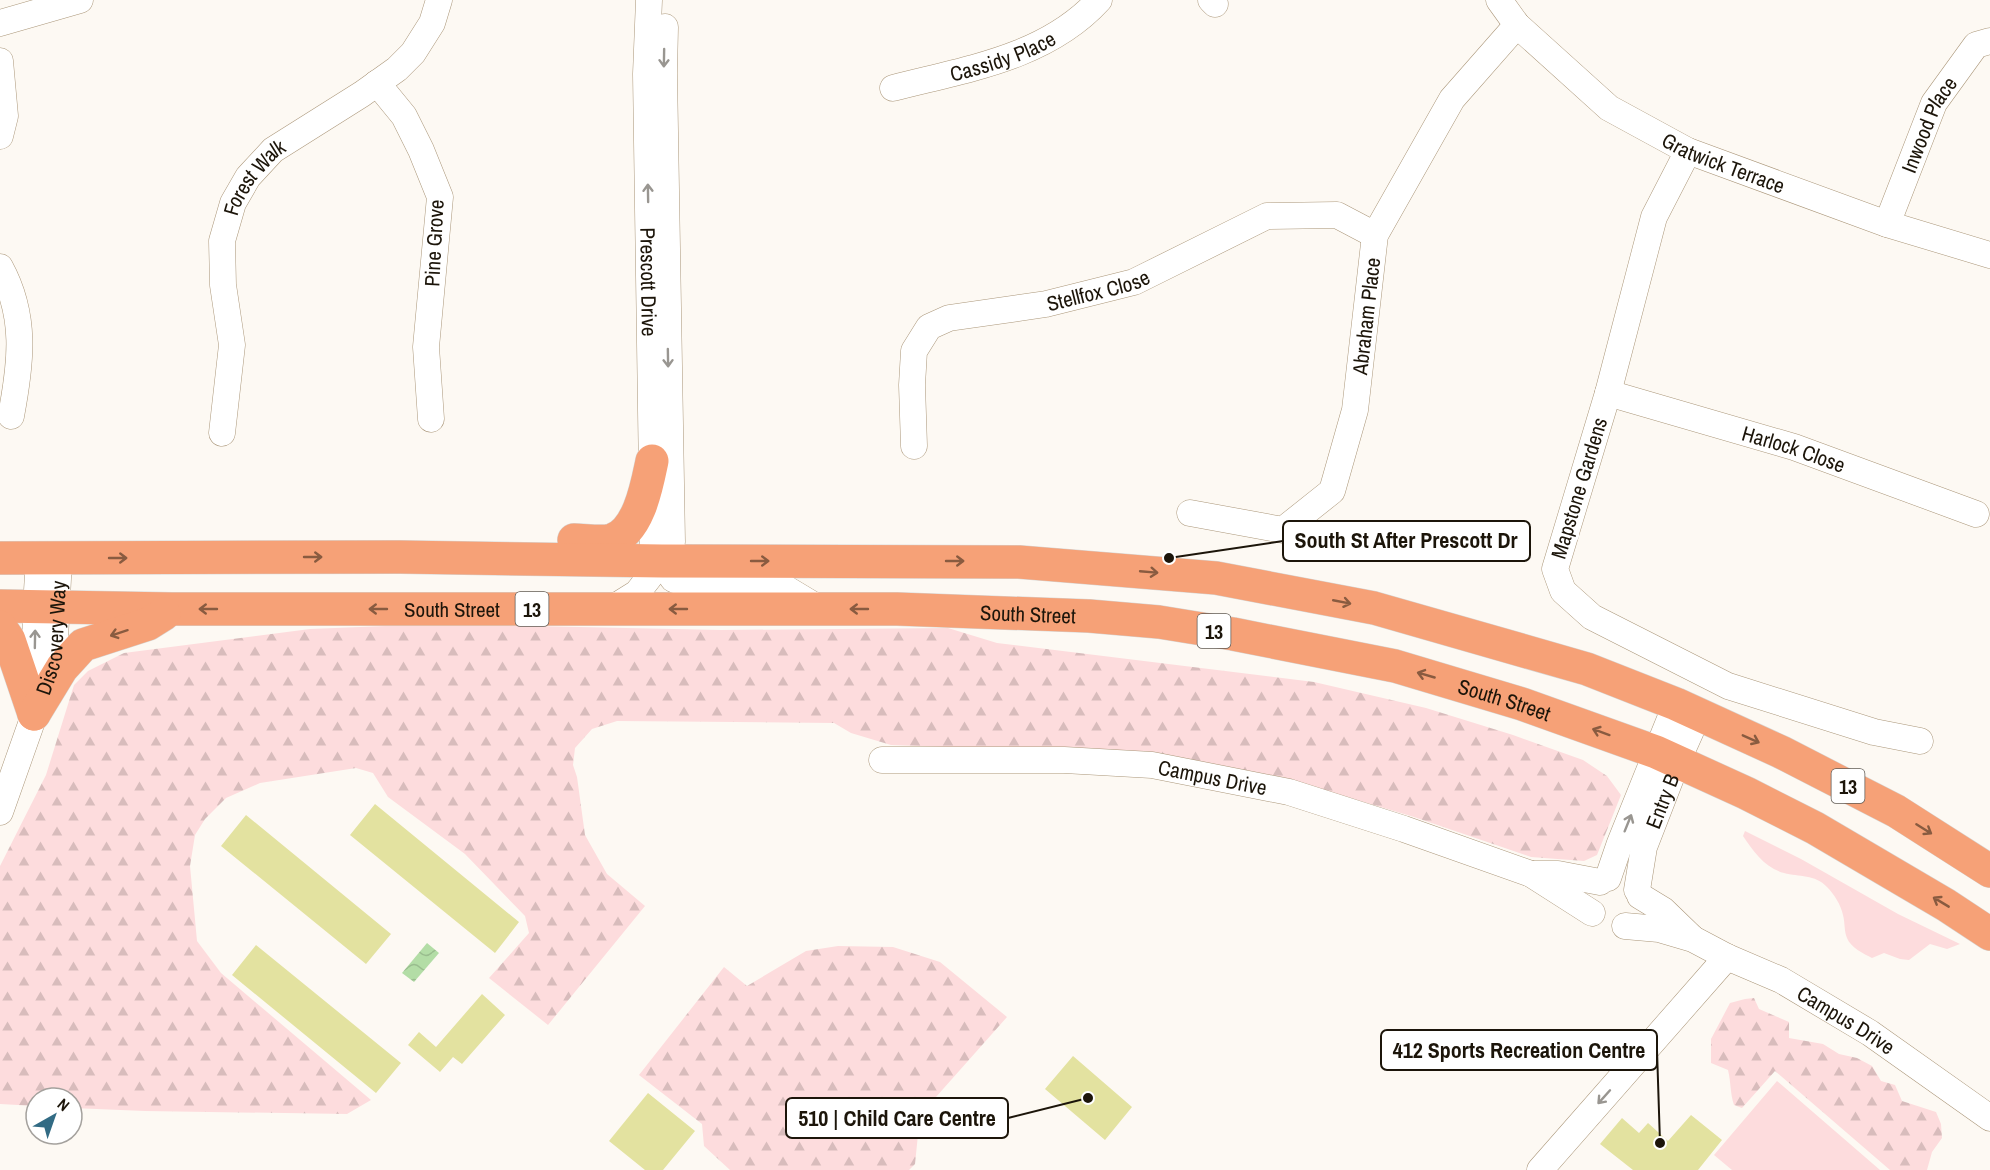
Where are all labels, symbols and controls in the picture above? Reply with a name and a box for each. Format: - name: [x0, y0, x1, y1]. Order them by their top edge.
- street label: Cassidy Place: [947, 24, 1060, 88]
- one-way arrow: [659, 48, 670, 68]
- street label: Inwood Place: [1894, 70, 1963, 177]
- street label: Gratwick Terrace: [1657, 125, 1789, 200]
- street label: Forest Walk: [216, 131, 291, 219]
- one-way arrow: [642, 183, 653, 203]
- street label: Pine Grove: [417, 199, 451, 287]
- street label: Prescott Drive: [634, 227, 664, 337]
- street label: Abraham Place: [1345, 256, 1387, 377]
- street label: Stellfox Close: [1043, 262, 1154, 318]
- one-way arrow: [662, 348, 674, 368]
- street label: Mapstone Gardens: [1544, 414, 1614, 562]
- street label: Harlock Close: [1739, 418, 1850, 479]
- callout: South St After Prescott Dr: [1283, 521, 1530, 561]
- text: South St After Prescott Dr: [1295, 525, 1517, 555]
- one-way arrow: [302, 551, 322, 563]
- one-way arrow: [107, 552, 127, 564]
- one-way arrow: [749, 555, 769, 567]
- one-way arrow: [944, 555, 964, 567]
- one-way arrow: [1139, 567, 1159, 578]
- street label: Discovery Way: [28, 580, 72, 699]
- road number: 13: [516, 592, 548, 626]
- street label: South Street: [404, 595, 500, 624]
- one-way arrow: [1332, 596, 1351, 607]
- street label: South Street: [979, 598, 1076, 630]
- one-way arrow: [199, 603, 219, 615]
- one-way arrow: [368, 603, 388, 615]
- one-way arrow: [668, 603, 688, 614]
- one-way arrow: [849, 603, 869, 615]
- road number: 13: [1198, 614, 1230, 648]
- one-way arrow: [110, 628, 129, 639]
- one-way arrow: [29, 630, 41, 650]
- one-way arrow: [1417, 669, 1436, 680]
- street label: South Street: [1455, 671, 1555, 728]
- one-way arrow: [1592, 726, 1611, 737]
- one-way arrow: [1742, 733, 1760, 745]
- street label: Campus Drive: [1156, 752, 1270, 802]
- street label: Entry B: [1638, 769, 1686, 833]
- road number: 13: [1832, 769, 1864, 803]
- one-way arrow: [1623, 814, 1634, 833]
- one-way arrow: [1915, 823, 1932, 835]
- one-way arrow: [1933, 895, 1950, 907]
- street label: Campus Drive: [1792, 978, 1901, 1061]
- callout: 412 Sports Recreation Centre: [1381, 1030, 1657, 1070]
- text: 412 Sports Recreation Centre: [1393, 1035, 1645, 1065]
- north arrow: [24, 1086, 84, 1146]
- one-way arrow: [1597, 1089, 1611, 1104]
- text: N: [53, 1093, 74, 1116]
- callout: 510 | Child Care Centre: [786, 1098, 1008, 1138]
- text: 510 | Child Care Centre: [798, 1103, 996, 1133]

